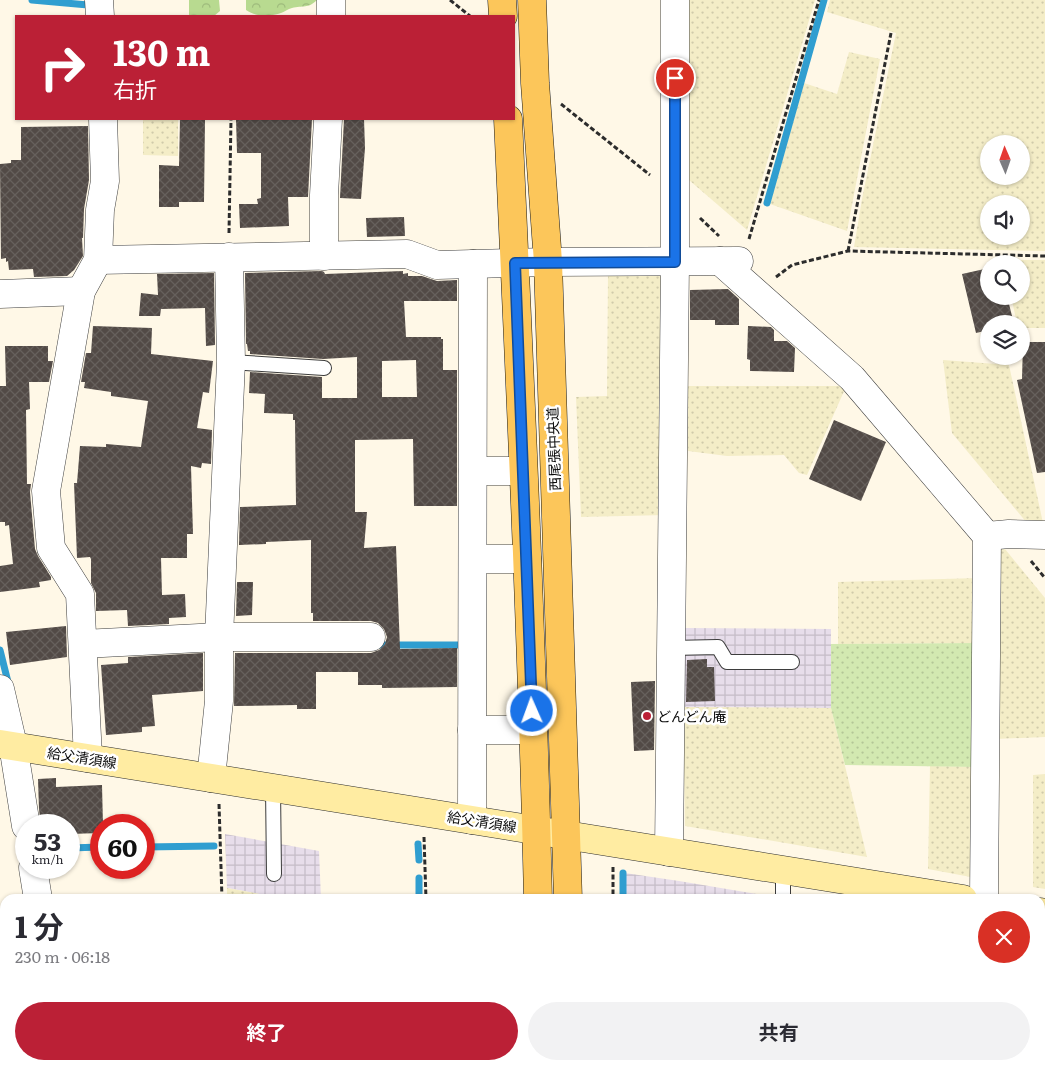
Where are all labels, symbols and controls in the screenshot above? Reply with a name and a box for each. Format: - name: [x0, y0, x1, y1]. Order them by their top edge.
- text: 130 m: [113, 25, 210, 77]
- icon: right: [30, 35, 95, 100]
- pin: [654, 57, 696, 99]
- icon: arrive: [661, 64, 689, 92]
- text: 右折: [113, 72, 157, 105]
- north arrow: [980, 135, 1030, 185]
- map controls: [980, 135, 1030, 365]
- button: sound: [980, 195, 1030, 245]
- button: search: [980, 255, 1030, 305]
- button: layers: [980, 315, 1030, 365]
- street label: 西尾張中央道: [542, 407, 564, 491]
- position arrow: [505, 684, 557, 736]
- place label: どんどん庵: [657, 706, 727, 726]
- marker: どんどん庵: [641, 710, 653, 722]
- street label: 給父清須線: [46, 742, 118, 772]
- street label: 給父清須線: [446, 806, 518, 836]
- speed limit sign: 60: [90, 814, 155, 879]
- text: 53: [34, 822, 61, 859]
- text: km/h: [32, 850, 63, 868]
- text: 1 分: [15, 903, 63, 947]
- button: close: [978, 911, 1030, 963]
- text: 230 m · 06:18: [15, 944, 110, 968]
- button: 終了: [15, 1002, 518, 1060]
- button: 共有: [528, 1002, 1030, 1060]

